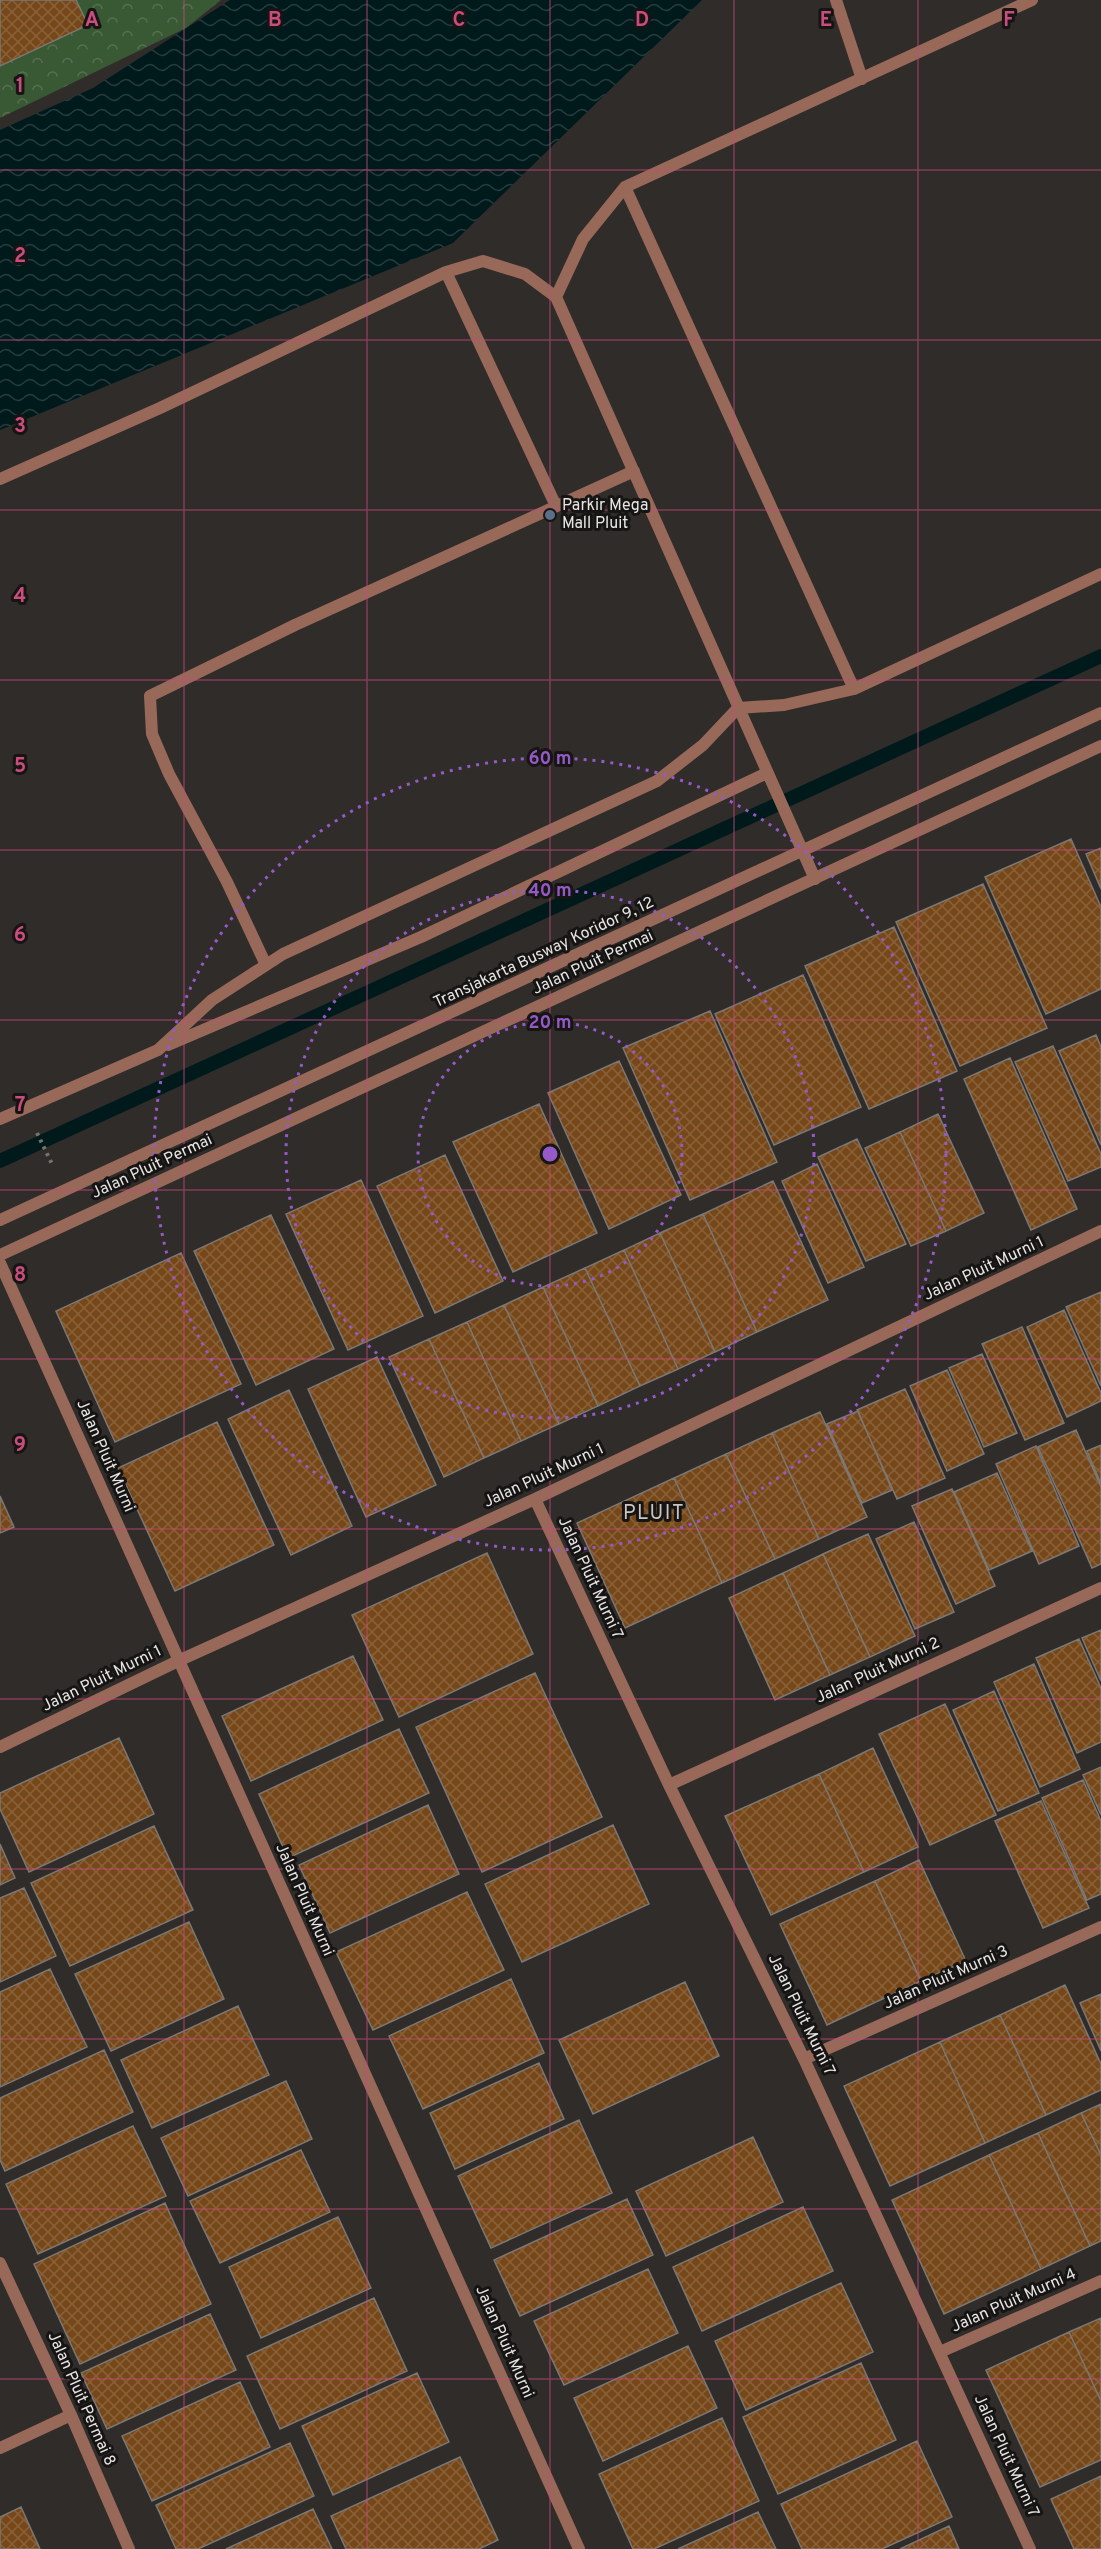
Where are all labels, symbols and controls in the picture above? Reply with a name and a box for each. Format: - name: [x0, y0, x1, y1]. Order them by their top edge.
- text: A: [85, 8, 99, 34]
- text: B: [268, 8, 282, 34]
- text: C: [453, 8, 465, 34]
- text: D: [635, 8, 649, 34]
- text: E: [820, 8, 832, 34]
- text: F: [1003, 8, 1015, 34]
- text: 1: [16, 74, 24, 100]
- text: 2: [14, 244, 26, 270]
- text: 3: [14, 414, 26, 440]
- place label: Parkir Mega Mall Pluit: [562, 496, 648, 534]
- marker: Parkir Mega Mall Pluit: [543, 508, 557, 522]
- text: 4: [14, 584, 26, 610]
- text: 60 m: [528, 748, 572, 771]
- text: 5: [14, 754, 26, 780]
- text: 40 m: [528, 880, 572, 903]
- street label: Transjakarta Busway Koridor 9, 12: [430, 893, 658, 1013]
- text: 6: [14, 923, 26, 949]
- street label: Jalan Pluit Permai: [529, 926, 657, 1000]
- text: 20 m: [528, 1012, 572, 1035]
- text: 7: [15, 1093, 25, 1119]
- street label: Jalan Pluit Permai: [88, 1130, 216, 1204]
- centre of rings: [540, 1144, 560, 1164]
- street label: Jalan Pluit Murni 1: [920, 1232, 1048, 1306]
- text: 8: [14, 1263, 26, 1289]
- street label: Jalan Pluit Murni: [71, 1397, 139, 1515]
- text: 9: [14, 1433, 26, 1459]
- street label: Jalan Pluit Murni 1: [480, 1439, 608, 1513]
- district label: PLUIT: [623, 1501, 685, 1527]
- street label: Jalan Pluit Murni 7: [553, 1514, 627, 1642]
- street label: Jalan Pluit Murni 2: [813, 1633, 943, 1709]
- street label: Jalan Pluit Murni 1: [39, 1641, 165, 1717]
- street label: Jalan Pluit Murni: [270, 1841, 338, 1959]
- street label: Jalan Pluit Murni 3: [881, 1942, 1011, 2014]
- street label: Jalan Pluit Murni 7: [763, 1951, 839, 2079]
- street label: Jalan Pluit Murni 4: [948, 2264, 1080, 2338]
- street label: Jalan Pluit Murni: [470, 2283, 538, 2401]
- street label: Jalan Pluit Permai 8: [42, 2329, 120, 2469]
- street label: Jalan Pluit Murni 7: [969, 2392, 1043, 2520]

